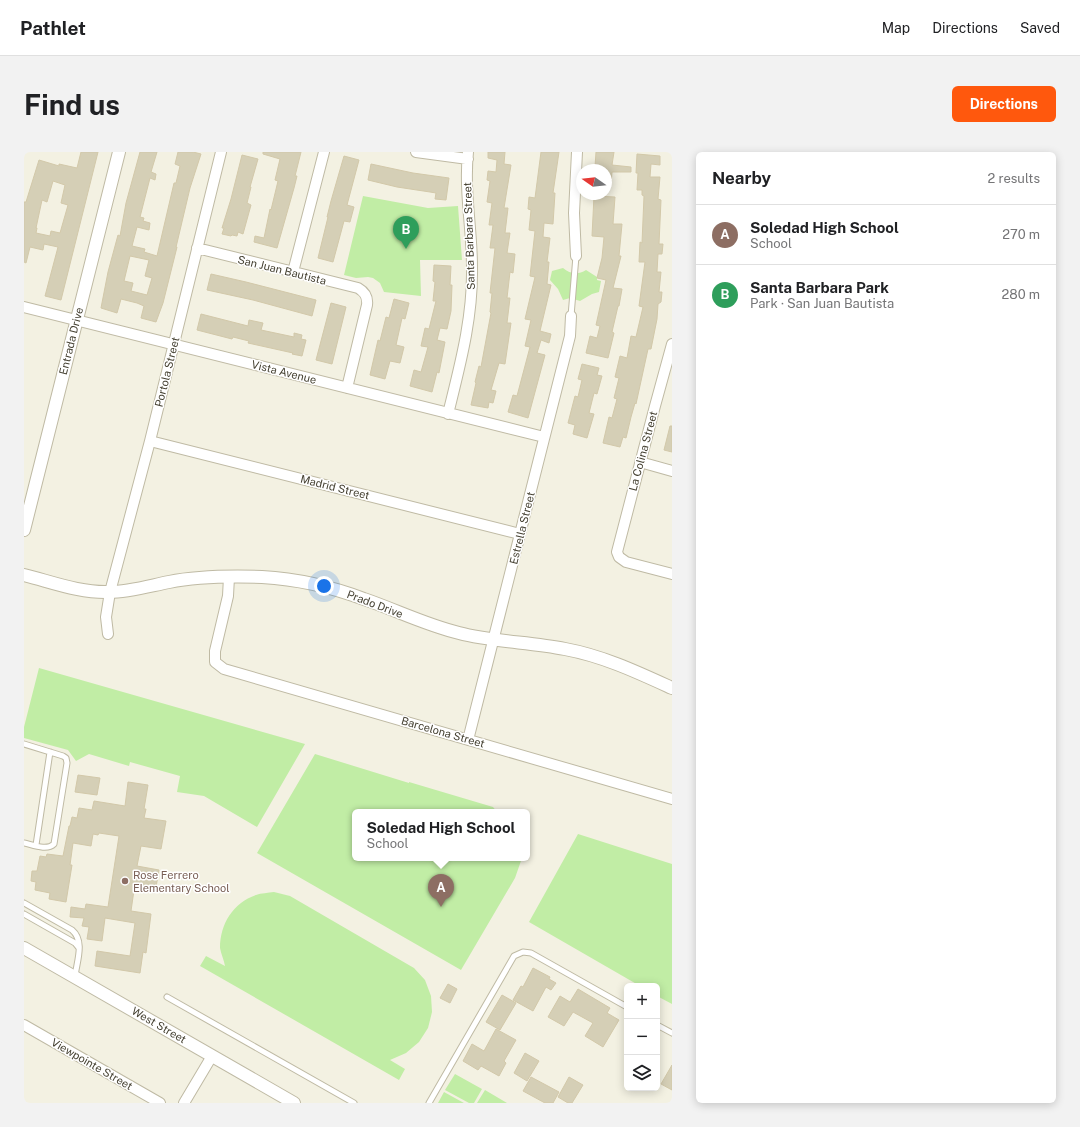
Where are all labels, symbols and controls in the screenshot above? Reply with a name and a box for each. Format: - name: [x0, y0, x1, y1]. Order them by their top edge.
- text: Pathlet: [20, 17, 86, 39]
- text: Map: [882, 20, 910, 36]
- text: Directions: [932, 20, 998, 36]
- text: Saved: [1020, 20, 1060, 36]
- button: Directions: [952, 86, 1056, 122]
- text: Find us: [24, 88, 120, 121]
- north arrow: [576, 164, 612, 200]
- text: Nearby: [712, 168, 771, 188]
- text: 2 results: [988, 171, 1040, 186]
- street label: Santa Barbara Street: [461, 182, 477, 290]
- pin: B: [393, 216, 419, 249]
- text: Soledad High School: [750, 219, 899, 236]
- text: A: [720, 227, 730, 242]
- text: 270 m: [1002, 227, 1040, 242]
- text: School: [750, 236, 792, 251]
- street label: San Juan Bautista: [236, 253, 328, 287]
- text: Santa Barbara Park: [750, 279, 889, 296]
- text: B: [721, 287, 729, 302]
- text: 280 m: [1002, 287, 1040, 302]
- text: Park · San Juan Bautista: [750, 296, 894, 311]
- street label: Entrada Drive: [57, 306, 85, 376]
- street label: Portola Street: [152, 336, 182, 408]
- street label: Vista Avenue: [250, 358, 318, 386]
- street label: La Colina Street: [627, 410, 659, 492]
- street label: Madrid Street: [299, 473, 371, 501]
- street label: Estrella Street: [507, 491, 537, 565]
- your location: [314, 576, 334, 596]
- street label: Prado Drive: [345, 588, 405, 620]
- street label: Barcelona Street: [400, 714, 486, 750]
- popup: [352, 809, 530, 861]
- text: Soledad High School: [367, 819, 515, 836]
- text: School: [367, 836, 408, 851]
- place label: Rose Ferrero Elementary School: [133, 869, 230, 894]
- pin: A: [428, 874, 454, 907]
- marker: Rose Ferrero Elementary School: [120, 876, 130, 886]
- map controls: [624, 983, 660, 1091]
- button: +: [624, 983, 660, 1019]
- street label: West Street: [130, 1005, 188, 1045]
- button: −: [624, 1019, 660, 1055]
- street label: Viewpointe Street: [49, 1036, 135, 1092]
- button: layers: [624, 1055, 660, 1091]

